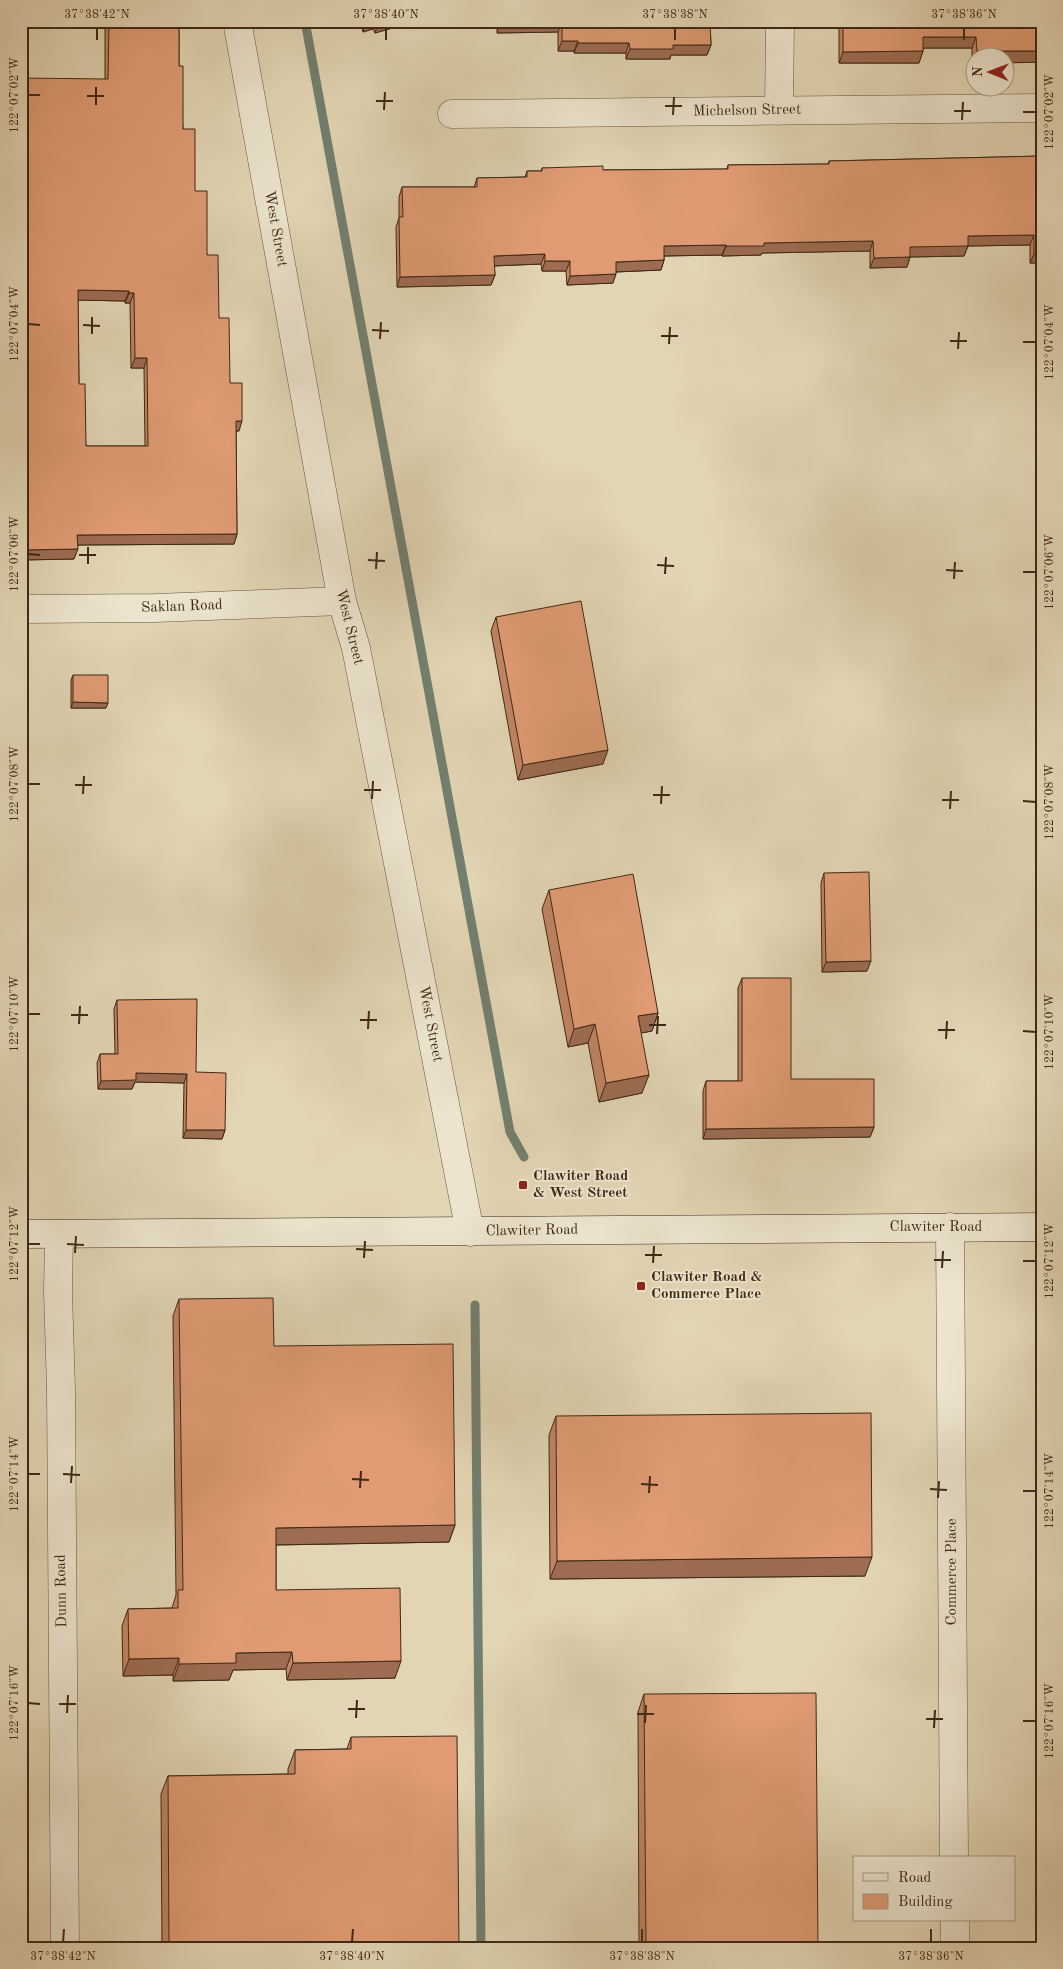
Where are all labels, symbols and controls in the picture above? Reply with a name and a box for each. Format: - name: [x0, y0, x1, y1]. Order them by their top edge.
- text: 37°38'42"N: [64, 9, 130, 21]
- text: 37°38'40"N: [353, 9, 419, 21]
- text: 37°38'38"N: [642, 9, 708, 21]
- text: 37°38'36"N: [931, 9, 997, 21]
- north arrow: [966, 48, 1016, 98]
- text: 122°07'02"W: [9, 57, 21, 133]
- text: N: [971, 66, 985, 77]
- text: 122°07'02"W: [1044, 74, 1056, 150]
- street label: Michelson Street: [693, 103, 801, 119]
- street label: West Street: [261, 190, 289, 268]
- text: 122°07'04"W: [9, 286, 21, 362]
- text: 122°07'04"W: [1044, 304, 1056, 380]
- text: 122°07'06"W: [9, 516, 21, 592]
- text: 122°07'06"W: [1044, 534, 1056, 610]
- street label: West Street: [332, 588, 366, 666]
- street label: Saklan Road: [141, 598, 223, 616]
- text: 122°07'08"W: [9, 746, 21, 822]
- text: 122°07'08"W: [1044, 764, 1056, 840]
- text: 122°07'10"W: [9, 976, 21, 1052]
- street label: West Street: [415, 985, 445, 1063]
- text: 122°07'10"W: [1044, 994, 1056, 1070]
- place label: Clawiter Road & West Street: [533, 1169, 628, 1201]
- marker: Clawiter Road & West Street: [517, 1179, 529, 1191]
- text: 122°07'12"W: [9, 1206, 21, 1282]
- street label: Clawiter Road: [890, 1220, 983, 1235]
- street label: Clawiter Road: [485, 1223, 579, 1239]
- text: 122°07'12"W: [1044, 1223, 1056, 1299]
- place label: Clawiter Road & Commerce Place: [651, 1270, 763, 1302]
- marker: Clawiter Road & Commerce Place: [635, 1280, 647, 1292]
- text: 122°07'14"W: [9, 1436, 21, 1512]
- text: 122°07'14"W: [1044, 1453, 1056, 1529]
- street label: Commerce Place: [945, 1518, 960, 1626]
- street label: Dunn Road: [54, 1554, 70, 1628]
- text: 122°07'16"W: [9, 1665, 21, 1741]
- text: 122°07'16"W: [1044, 1683, 1056, 1759]
- legend: [853, 1856, 1016, 1922]
- text: Road: [898, 1871, 932, 1886]
- text: Building: [898, 1895, 953, 1910]
- text: 37°38'42"N: [30, 1951, 96, 1963]
- text: 37°38'40"N: [319, 1951, 385, 1963]
- text: 37°38'38"N: [609, 1951, 675, 1963]
- text: 37°38'36"N: [898, 1951, 964, 1963]

